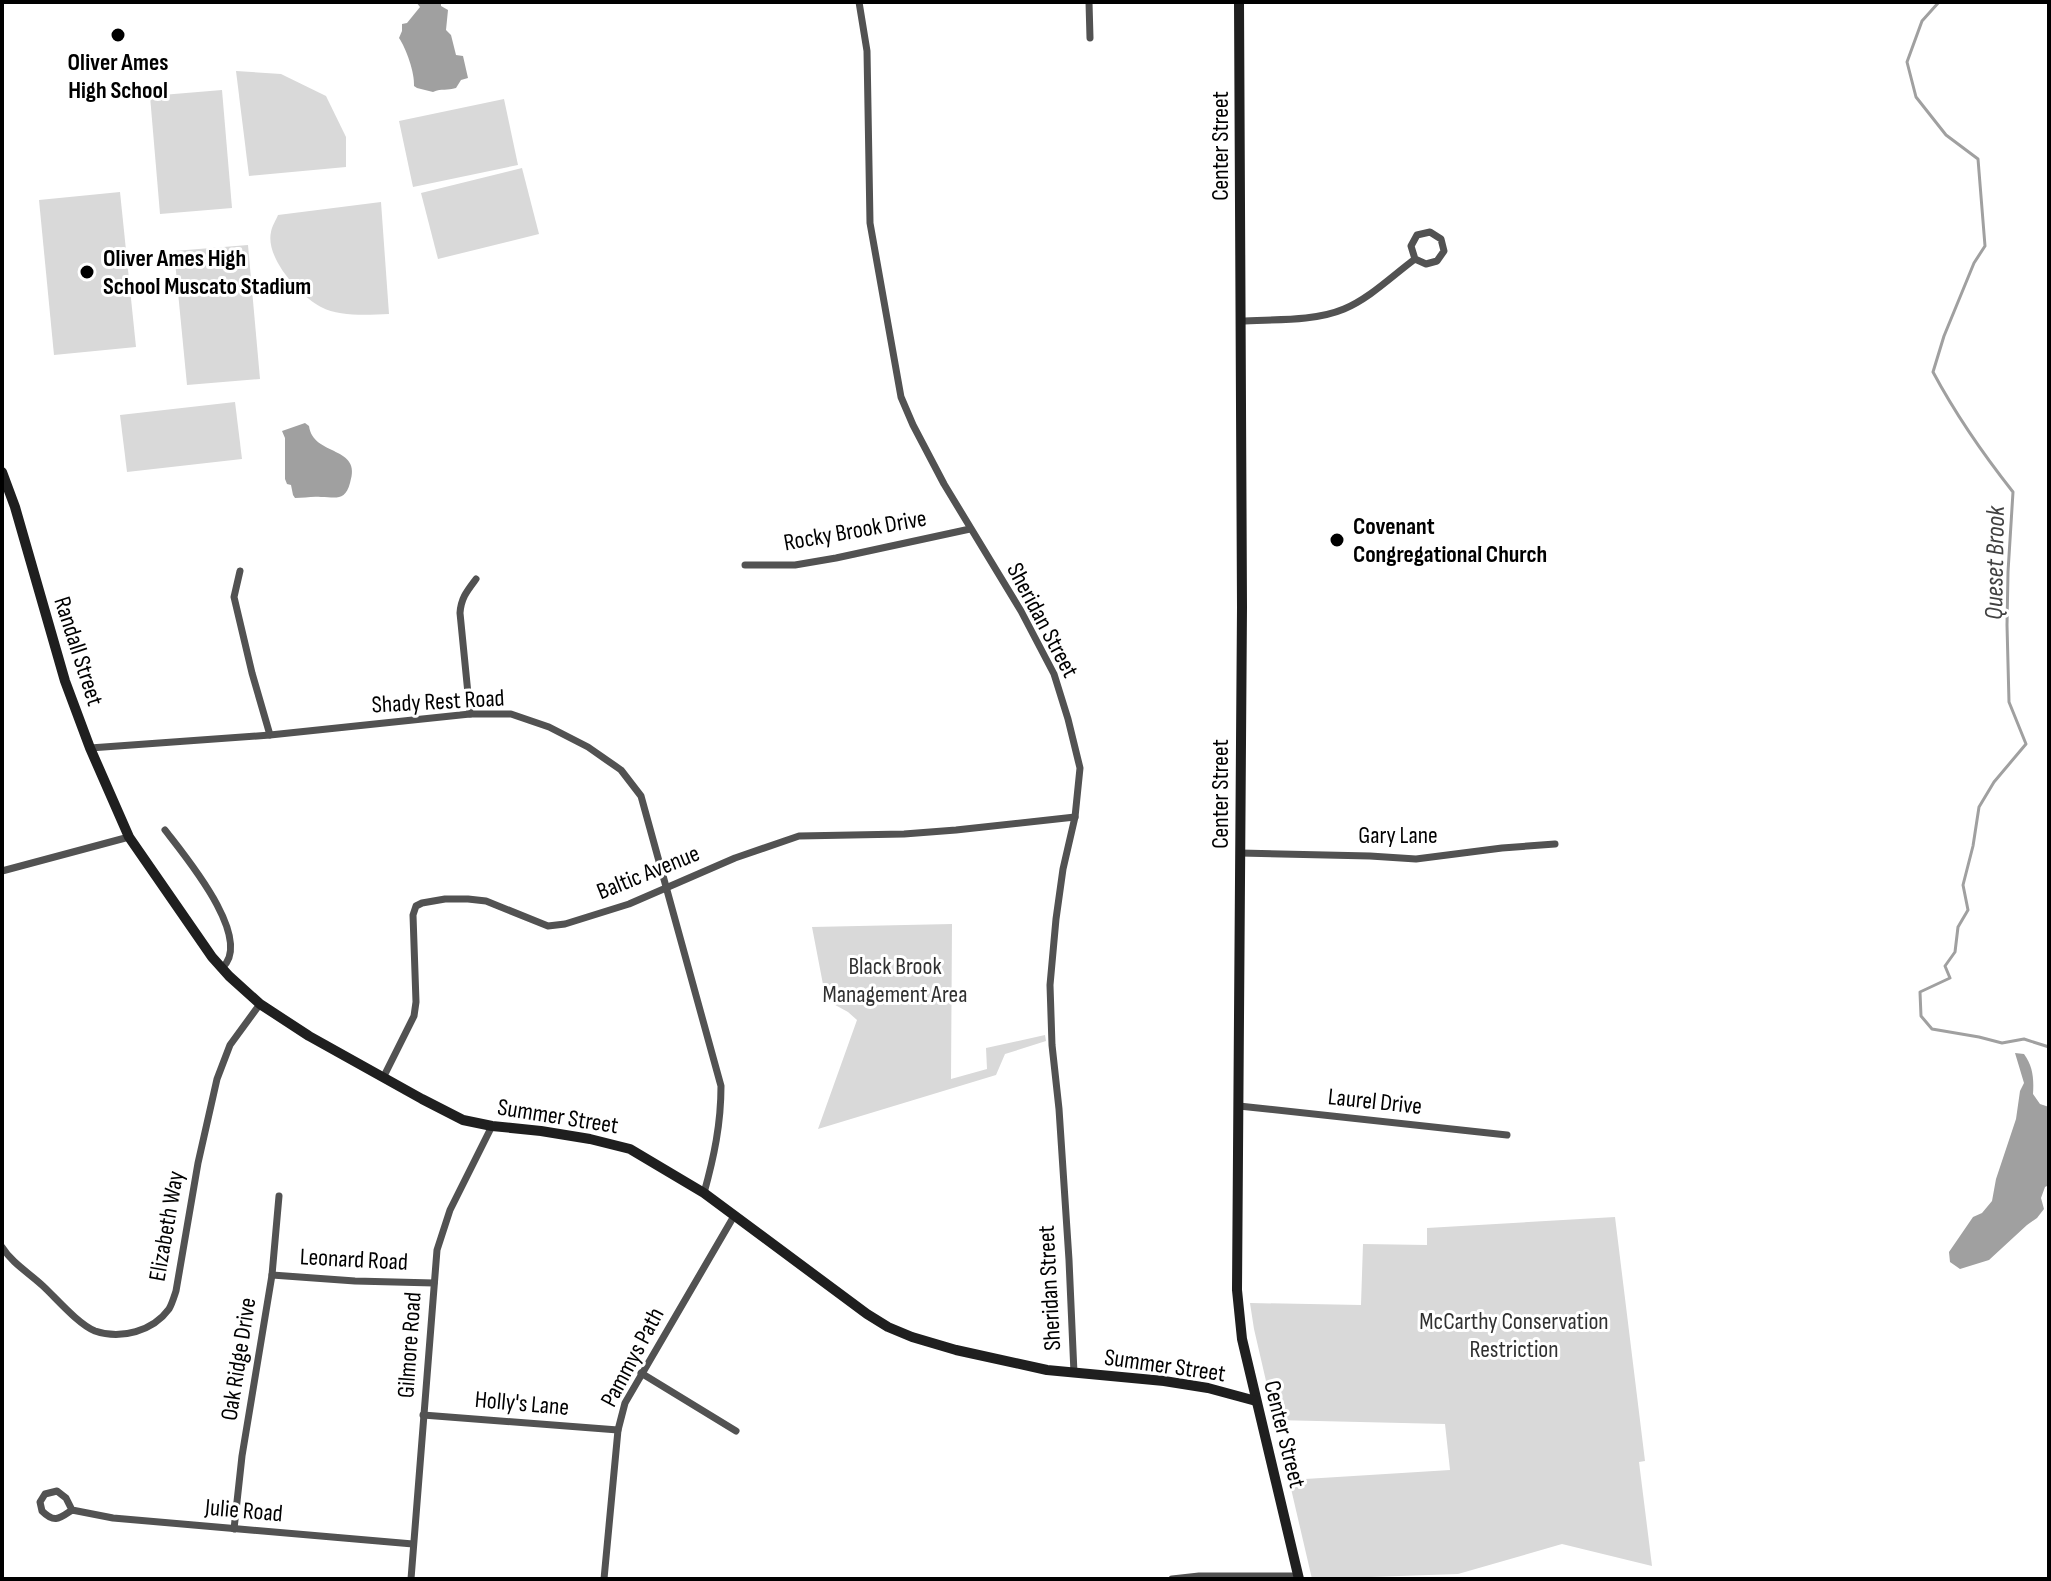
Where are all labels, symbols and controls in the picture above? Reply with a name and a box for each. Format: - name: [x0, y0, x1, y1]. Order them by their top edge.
- marker: Oliver Ames High School: [109, 26, 127, 44]
- place label: Oliver Ames High School: [68, 48, 168, 105]
- street label: Center Street: [1206, 91, 1235, 201]
- place label: Oliver Ames High School Muscato Stadium: [103, 244, 311, 301]
- marker: Oliver Ames High School Muscato Stadium: [78, 263, 96, 281]
- street label: Rocky Brook Drive: [781, 504, 929, 557]
- water label: Queset Brook: [1979, 505, 2012, 620]
- place label: Covenant Congregational Church: [1353, 512, 1547, 569]
- marker: Covenant Congregational Church: [1328, 531, 1346, 549]
- street label: Sheridan Street: [1000, 558, 1085, 682]
- street label: Randall Street: [47, 593, 110, 709]
- street label: Shady Rest Road: [371, 684, 505, 719]
- street label: Center Street: [1206, 739, 1235, 849]
- street label: Gary Lane: [1358, 821, 1438, 850]
- street label: Baltic Avenue: [593, 839, 704, 906]
- park label: Black Brook Management Area: [823, 952, 967, 1009]
- street label: Laurel Drive: [1326, 1082, 1423, 1121]
- street label: Summer Street: [495, 1093, 621, 1140]
- street label: Elizabeth Way: [143, 1169, 190, 1283]
- street label: Sheridan Street: [1032, 1225, 1067, 1351]
- street label: Leonard Road: [299, 1242, 409, 1277]
- street label: Gilmore Road: [391, 1291, 428, 1399]
- street label: Oak Ridge Drive: [214, 1295, 263, 1423]
- street label: Pammys Path: [594, 1303, 671, 1412]
- park label: McCarthy Conservation Restriction: [1419, 1307, 1609, 1364]
- street label: Summer Street: [1102, 1343, 1227, 1388]
- street label: Center Street: [1257, 1377, 1312, 1491]
- street label: Holly's Lane: [474, 1385, 570, 1422]
- street label: Julie Road: [203, 1493, 284, 1528]

